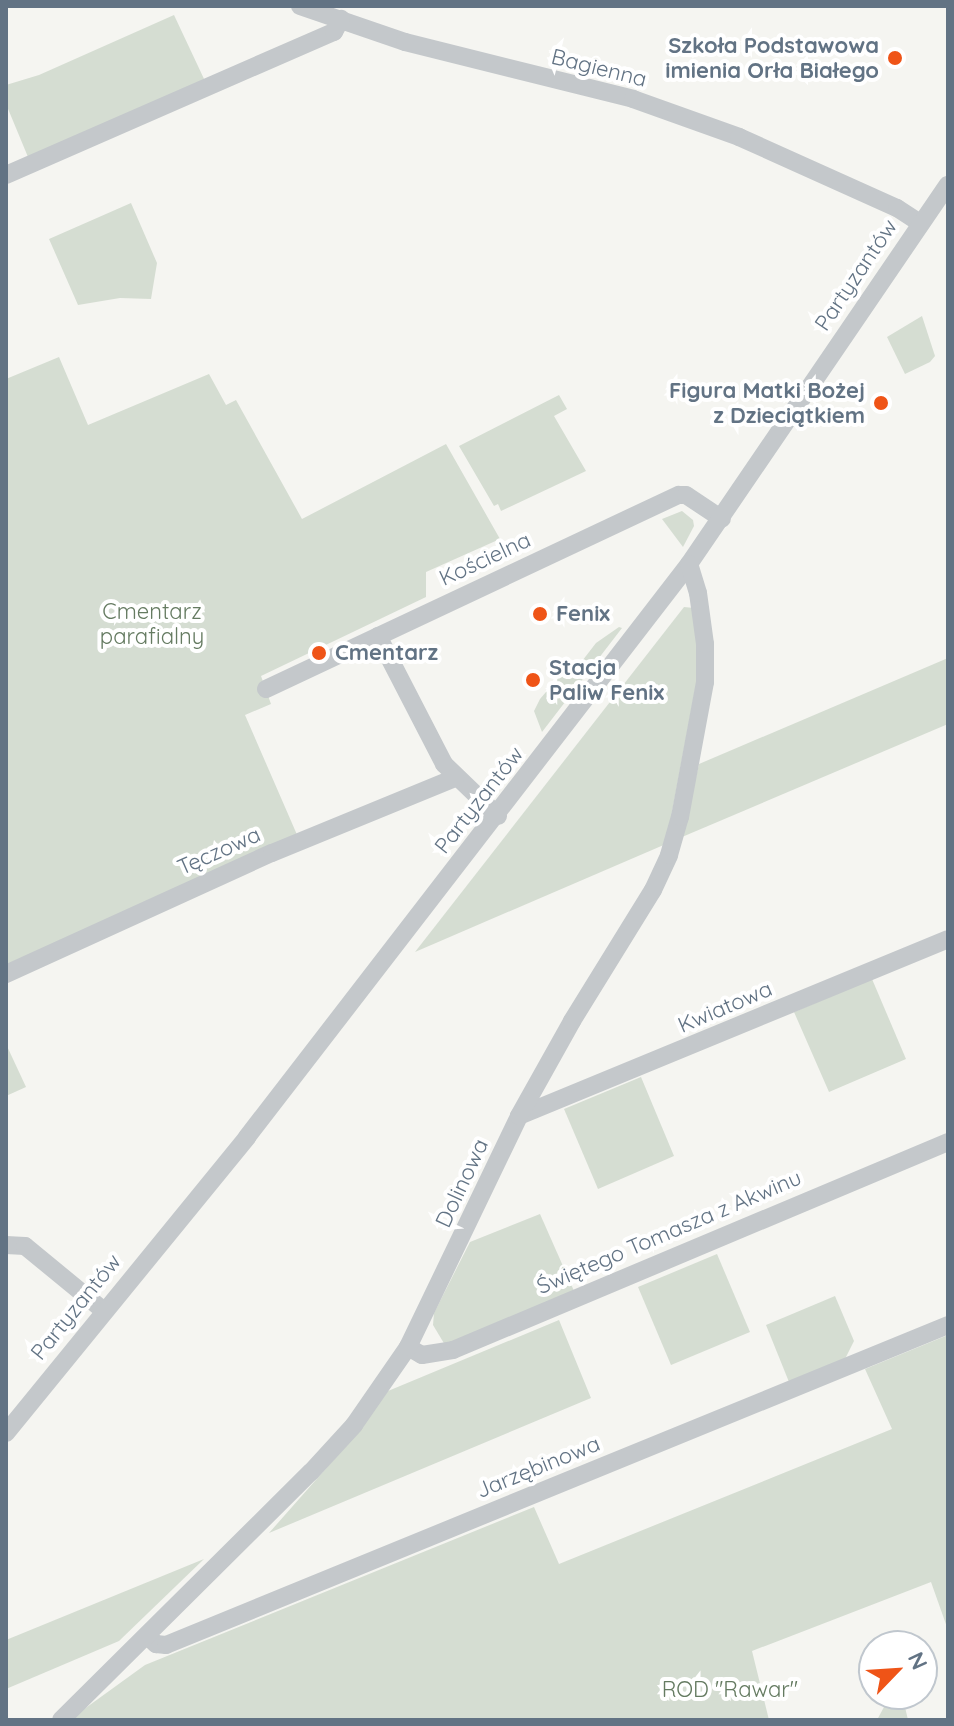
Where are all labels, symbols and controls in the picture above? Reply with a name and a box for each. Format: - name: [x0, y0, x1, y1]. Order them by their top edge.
- place label: Szkoła Podstawowa imienia Orła Białego: [665, 32, 879, 84]
- street label: Bagienna: [549, 43, 649, 93]
- marker: Szkoła Podstawowa imienia Orła Białego: [886, 49, 904, 67]
- street label: Partyzantów: [809, 214, 903, 336]
- place label: Figura Matki Bożej z Dzieciątkiem: [669, 377, 865, 428]
- marker: Figura Matki Bożej z Dzieciątkiem: [872, 394, 890, 412]
- street label: Kościelna: [435, 526, 535, 592]
- park label: Cmentarz parafialny: [100, 598, 204, 650]
- place label: Fenix: [556, 601, 610, 627]
- marker: Fenix: [531, 605, 549, 623]
- place label: Cmentarz: [335, 640, 438, 666]
- marker: Cmentarz: [310, 644, 328, 662]
- place label: Stacja Paliw Fenix: [549, 654, 664, 706]
- marker: Stacja Paliw Fenix: [524, 671, 542, 689]
- street label: Partyzantów: [429, 741, 529, 859]
- street label: Tęczowa: [173, 821, 265, 881]
- street label: Kwiatowa: [674, 975, 776, 1039]
- street label: Dolinowa: [430, 1134, 494, 1232]
- street label: Świętego Tomasza z Akwinu: [533, 1164, 805, 1300]
- street label: Partyzantów: [25, 1249, 127, 1365]
- street label: Jarzębinowa: [472, 1430, 604, 1504]
- north arrow: [858, 1630, 938, 1710]
- text: N: [902, 1647, 934, 1674]
- park label: ROD "Rawar": [662, 1677, 798, 1703]

